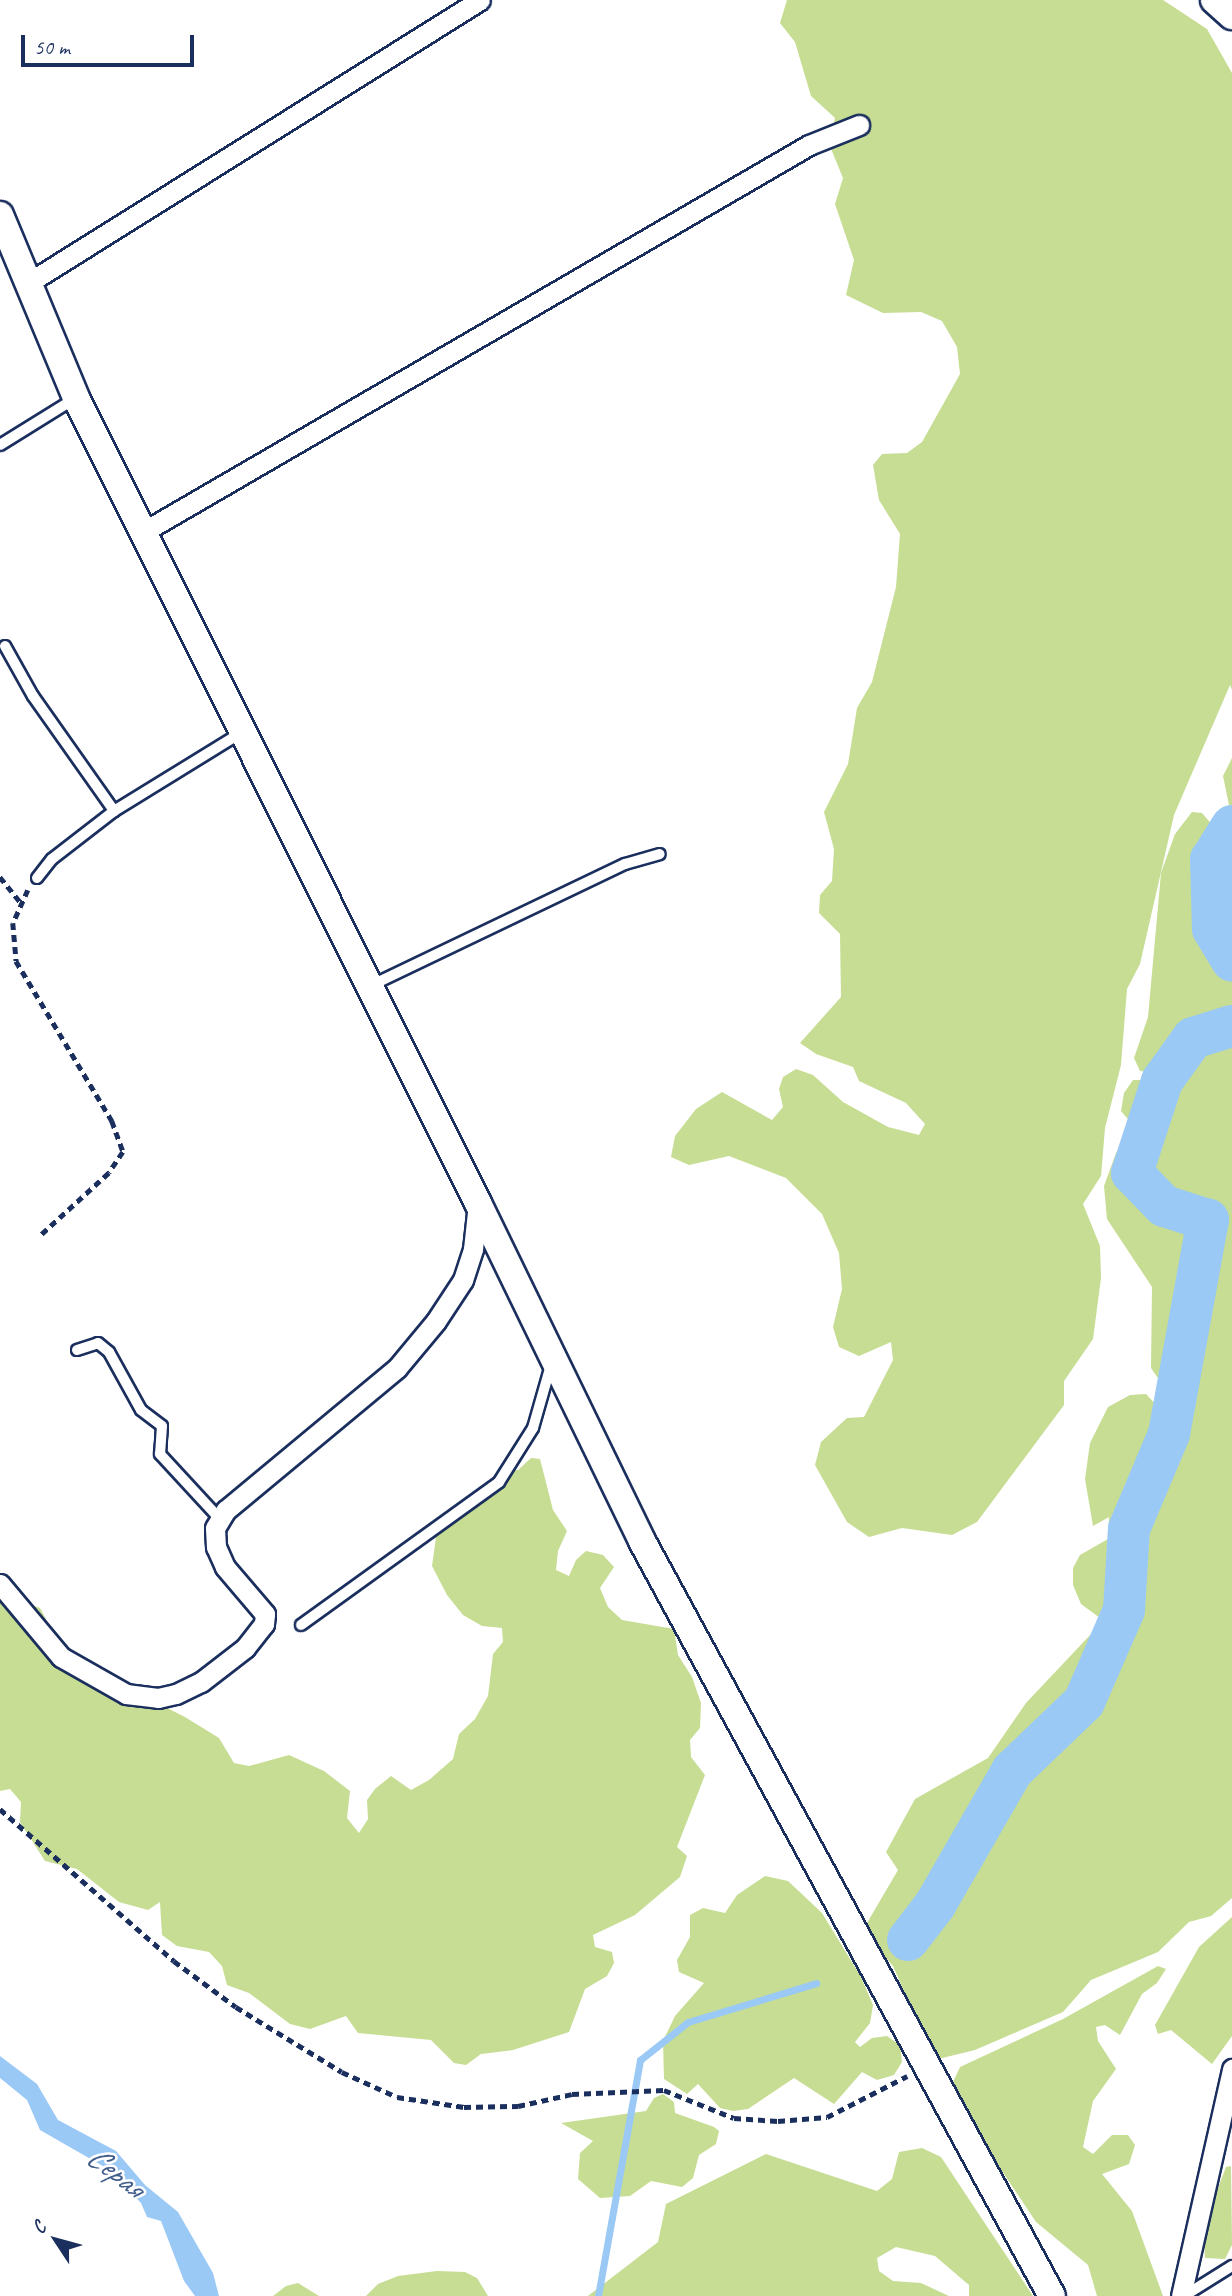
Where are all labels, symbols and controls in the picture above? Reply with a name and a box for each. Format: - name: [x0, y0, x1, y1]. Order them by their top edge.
- scale bar: [24, 21, 198, 65]
- text: 50 m: [34, 34, 70, 60]
- water label: Серая: [79, 2138, 151, 2206]
- north arrow: [21, 2205, 91, 2275]
- text: С: [27, 2217, 51, 2238]

